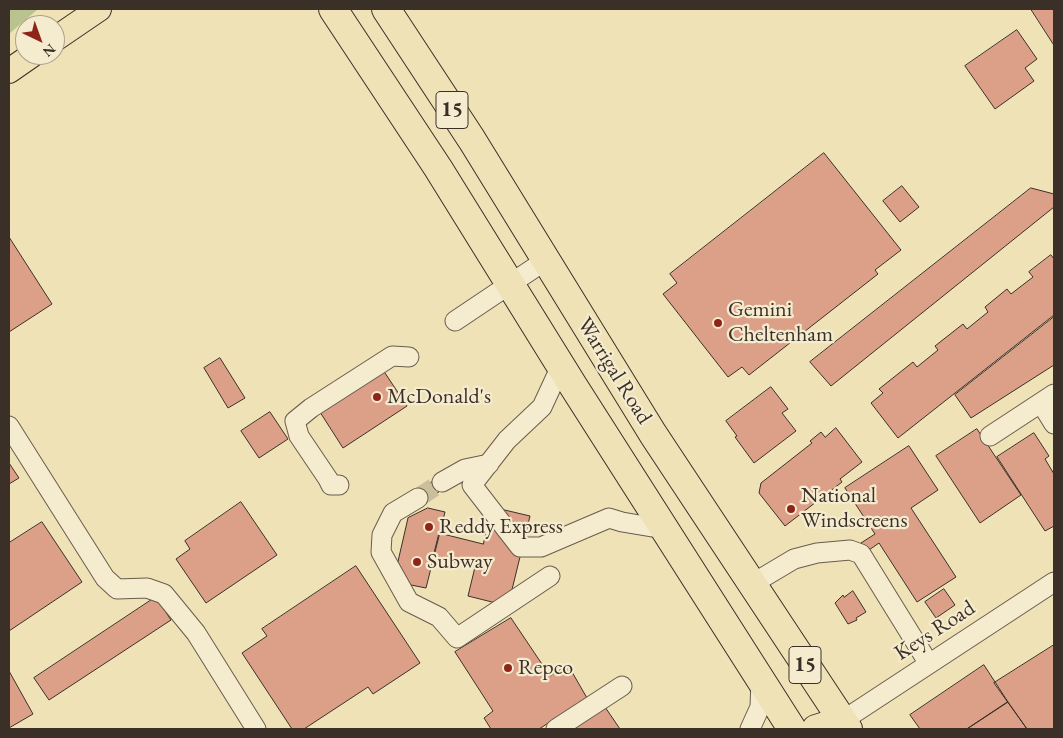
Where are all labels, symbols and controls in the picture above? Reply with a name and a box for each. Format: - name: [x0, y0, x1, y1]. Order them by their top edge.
- north arrow: [15, 15, 65, 65]
- text: N: [39, 40, 60, 61]
- road number: 15: [436, 92, 468, 128]
- place label: Gemini Cheltenham: [728, 297, 833, 348]
- street label: Warrigal Road: [571, 313, 657, 429]
- marker: Gemini Cheltenham: [712, 317, 724, 329]
- place label: McDonald's: [387, 384, 491, 410]
- marker: McDonald's: [371, 391, 383, 403]
- place label: National Windscreens: [801, 483, 908, 534]
- marker: National Windscreens: [785, 503, 797, 515]
- place label: Reddy Express: [439, 514, 563, 540]
- marker: Reddy Express: [423, 521, 435, 533]
- place label: Subway: [427, 549, 493, 575]
- marker: Subway: [411, 556, 423, 568]
- street label: Keys Road: [890, 595, 980, 667]
- road number: 15: [789, 646, 821, 684]
- place label: Repco: [518, 655, 573, 681]
- marker: Repco: [502, 662, 514, 674]

